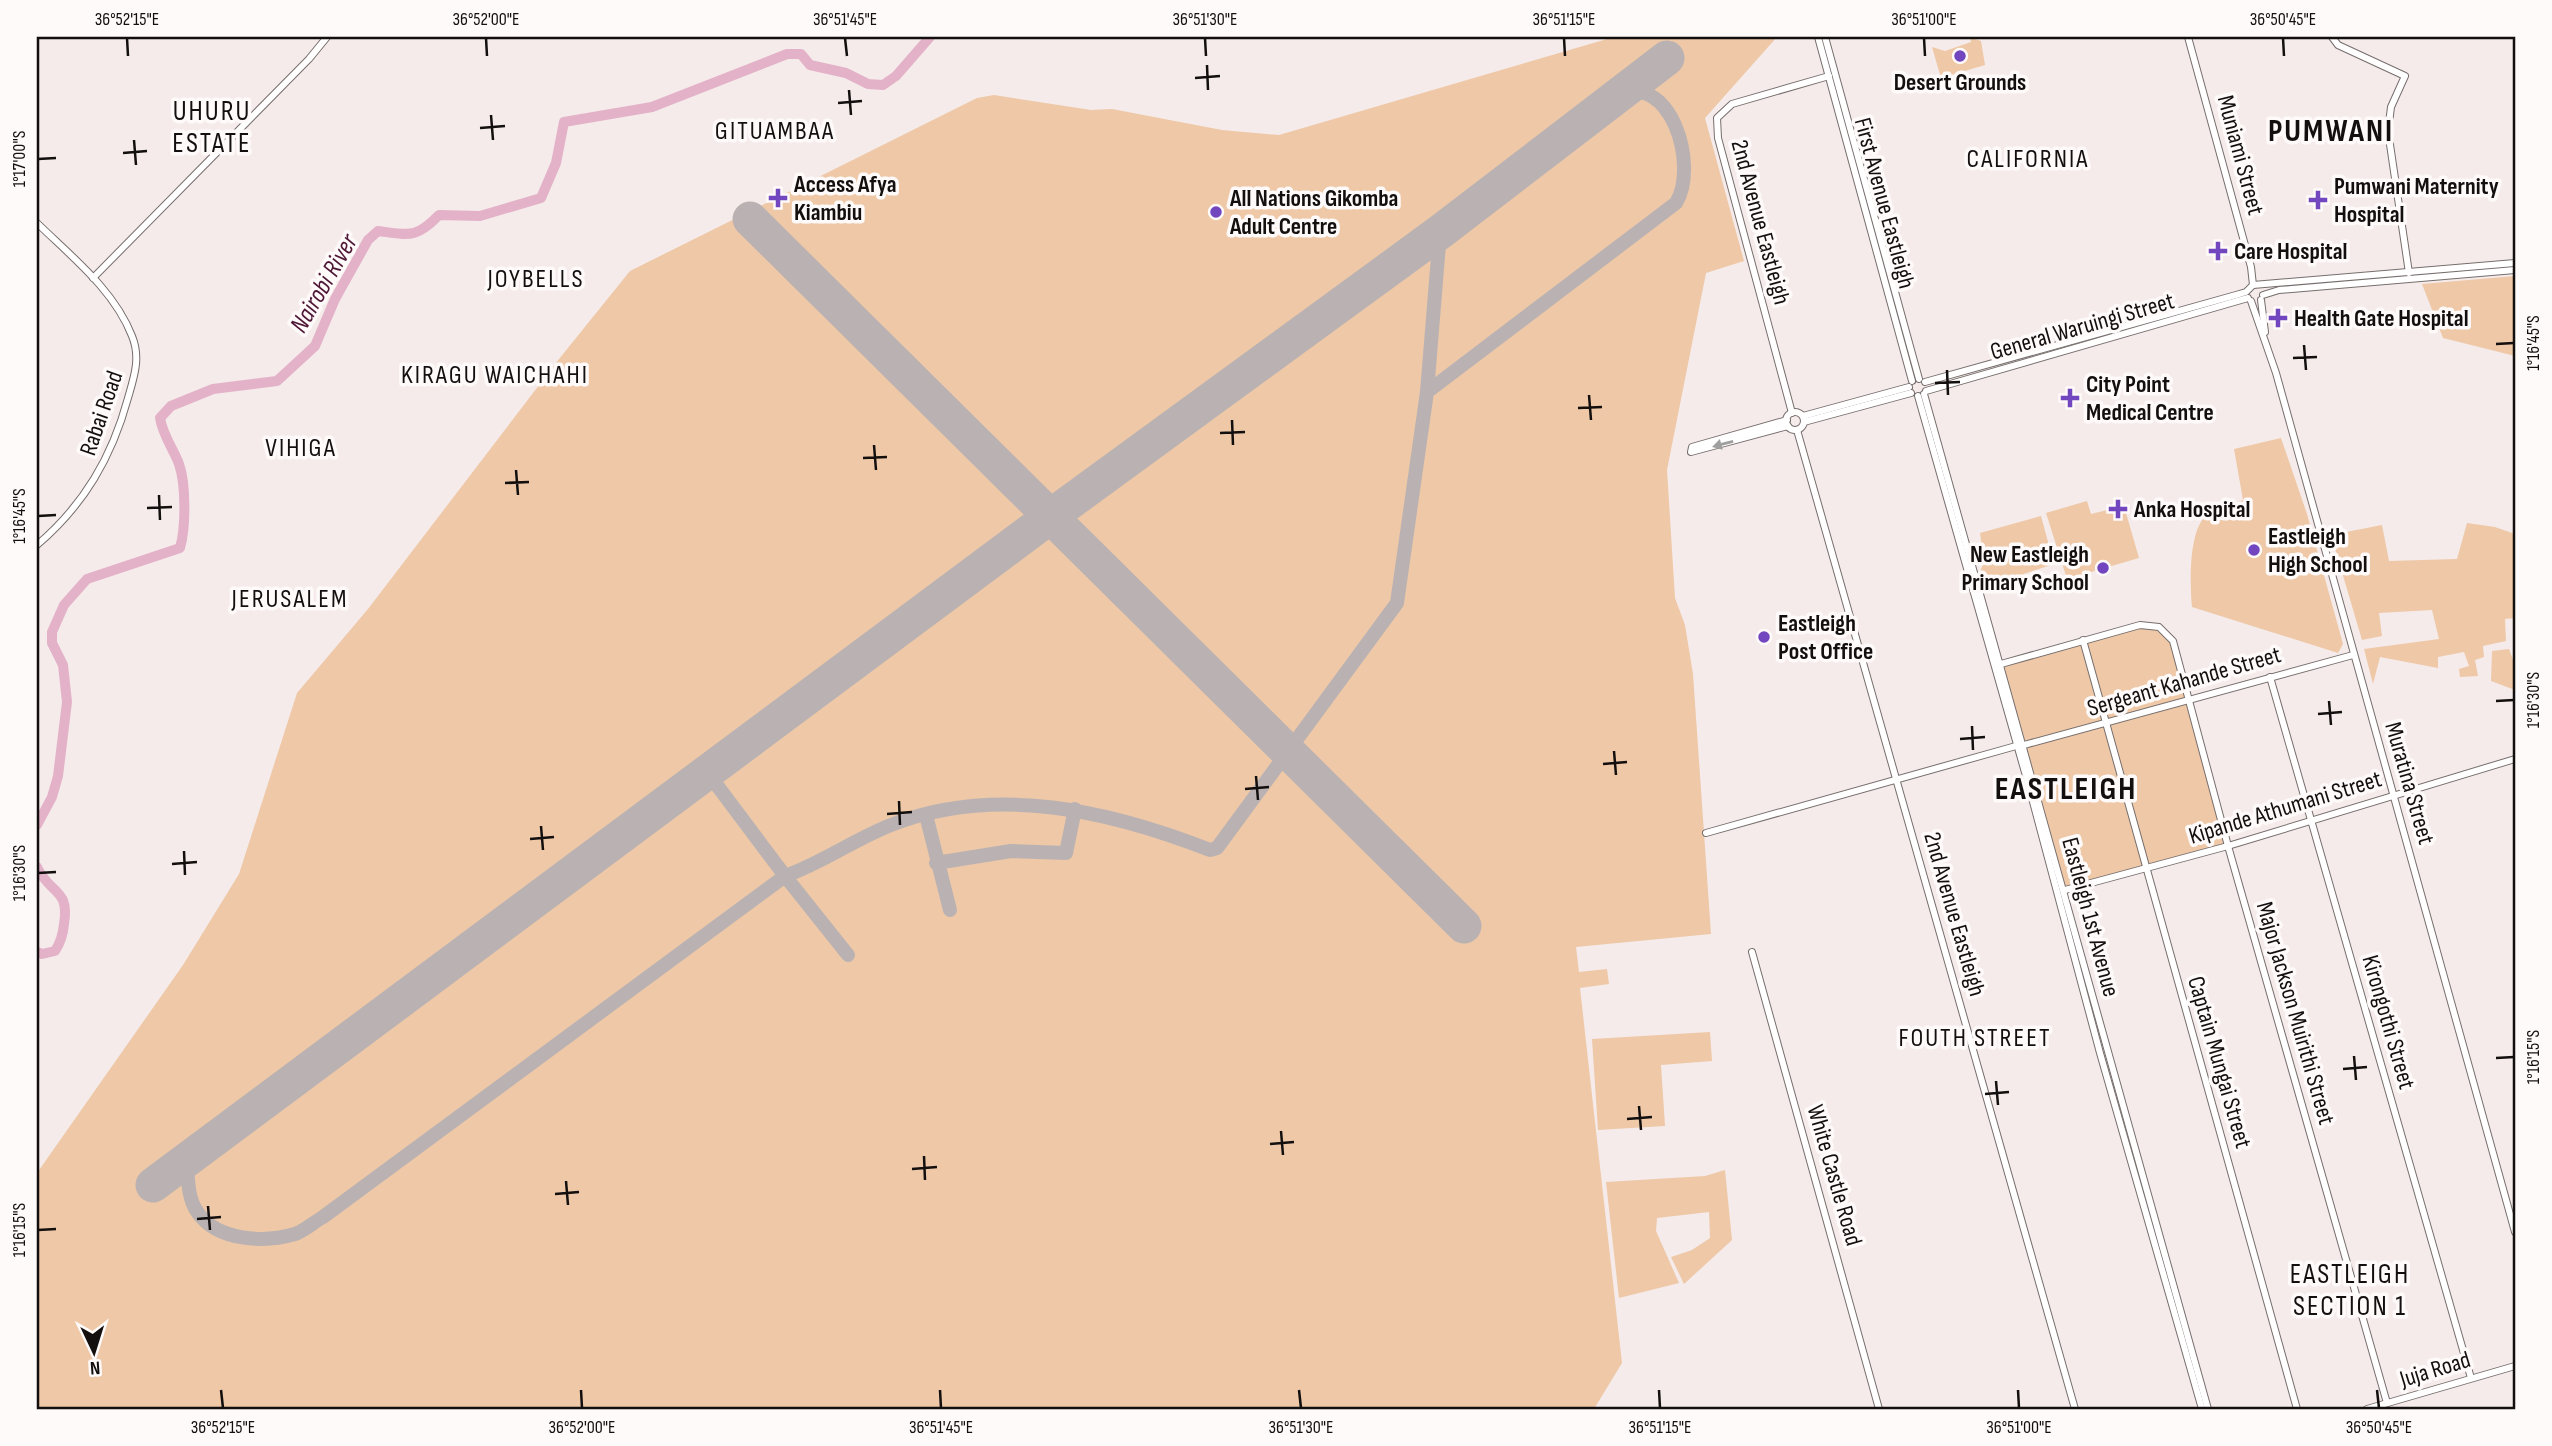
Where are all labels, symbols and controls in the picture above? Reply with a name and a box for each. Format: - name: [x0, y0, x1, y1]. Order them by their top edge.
- text: 36°52'15"E: [95, 9, 159, 30]
- text: 36°52'00"E: [453, 9, 519, 30]
- text: 36°51'45"E: [813, 9, 877, 30]
- text: 36°51'30"E: [1173, 9, 1237, 30]
- text: 36°51'15"E: [1533, 9, 1595, 30]
- text: 36°51'00"E: [1891, 9, 1957, 30]
- text: 36°50'45"E: [2250, 9, 2316, 30]
- marker: Desert Grounds: [1952, 48, 1968, 64]
- place label: Desert Grounds: [1894, 68, 2026, 97]
- street label: Muniami Street: [2211, 92, 2270, 218]
- district label: UHURU ESTATE: [172, 95, 252, 160]
- district label: PUMWANI: [2268, 112, 2394, 151]
- street label: First Avenue Eastleigh: [1848, 114, 1921, 292]
- district label: GITUAMBAA: [715, 116, 835, 147]
- text: 1°17'00"S: [9, 130, 30, 187]
- street label: 2nd Avenue Eastleigh: [1725, 136, 1796, 308]
- district label: CALIFORNIA: [1967, 144, 2090, 175]
- place label: Access Afya Kiambiu: [793, 170, 897, 227]
- place label: Pumwani Maternity Hospital: [2334, 172, 2499, 229]
- place label: All Nations Gikomba Adult Centre: [1229, 184, 1398, 241]
- marker: Access Afya Kiambiu: [768, 188, 788, 208]
- marker: Pumwani Maternity Hospital: [2308, 190, 2328, 210]
- marker: All Nations Gikomba Adult Centre: [1208, 204, 1224, 220]
- water label: Nairobi River: [284, 228, 366, 339]
- place label: Care Hospital: [2234, 237, 2347, 266]
- marker: Care Hospital: [2208, 241, 2228, 261]
- district label: JOYBELLS: [486, 264, 585, 295]
- street label: General Waruingi Street: [1987, 286, 2177, 367]
- place label: Health Gate Hospital: [2294, 304, 2469, 333]
- marker: Health Gate Hospital: [2268, 308, 2288, 328]
- text: 1°16'45"S: [2523, 315, 2544, 371]
- district label: KIRAGU WAICHAHI: [401, 360, 589, 391]
- street label: Rabai Road: [74, 367, 129, 459]
- place label: City Point Medical Centre: [2086, 370, 2214, 427]
- marker: City Point Medical Centre: [2060, 388, 2080, 408]
- district label: VIHIGA: [265, 433, 337, 464]
- one-way arrow: [1712, 440, 1733, 450]
- text: 1°16'45"S: [9, 488, 30, 544]
- place label: Anka Hospital: [2133, 495, 2250, 524]
- marker: Anka Hospital: [2108, 499, 2128, 519]
- place label: Eastleigh High School: [2268, 522, 2368, 579]
- place label: New Eastleigh Primary School: [1961, 540, 2089, 597]
- marker: Eastleigh High School: [2246, 542, 2262, 558]
- marker: New Eastleigh Primary School: [2095, 560, 2111, 576]
- district label: JERUSALEM: [231, 584, 348, 615]
- place label: Eastleigh Post Office: [1778, 609, 1873, 666]
- marker: Eastleigh Post Office: [1756, 629, 1772, 645]
- street label: Sergeant Kahande Street: [2084, 640, 2284, 723]
- text: 1°16'30"S: [2523, 672, 2544, 728]
- street label: Muratina Street: [2378, 719, 2441, 848]
- street label: Kipande Athumani Street: [2185, 764, 2385, 851]
- district label: EASTLEIGH: [1995, 770, 2137, 809]
- street label: 2nd Avenue Eastleigh: [1917, 829, 1992, 1000]
- street label: Eastleigh 1st Avenue: [2055, 834, 2126, 1000]
- text: 1°16'30"S: [9, 845, 30, 901]
- street label: Major Jackson Muirithi Street: [2250, 898, 2341, 1128]
- street label: Kirongothi Street: [2356, 952, 2421, 1092]
- street label: Captain Mungai Street: [2181, 973, 2258, 1151]
- district label: FOUTH STREET: [1899, 1023, 2051, 1054]
- text: 1°16'15"S: [2523, 1030, 2544, 1084]
- street label: White Castle Road: [1801, 1101, 1868, 1249]
- text: 1°16'15"S: [9, 1203, 30, 1257]
- district label: EASTLEIGH SECTION 1: [2290, 1258, 2410, 1323]
- north arrow: [60, 1316, 130, 1386]
- street label: Juja Road: [2395, 1345, 2474, 1394]
- text: N: [89, 1356, 101, 1379]
- text: 36°52'15"E: [191, 1417, 255, 1438]
- text: 36°52'00"E: [549, 1417, 615, 1438]
- text: 36°51'45"E: [909, 1417, 973, 1438]
- text: 36°51'30"E: [1269, 1417, 1333, 1438]
- text: 36°51'15"E: [1629, 1417, 1691, 1438]
- text: 36°51'00"E: [1986, 1417, 2052, 1438]
- text: 36°50'45"E: [2346, 1417, 2412, 1438]

